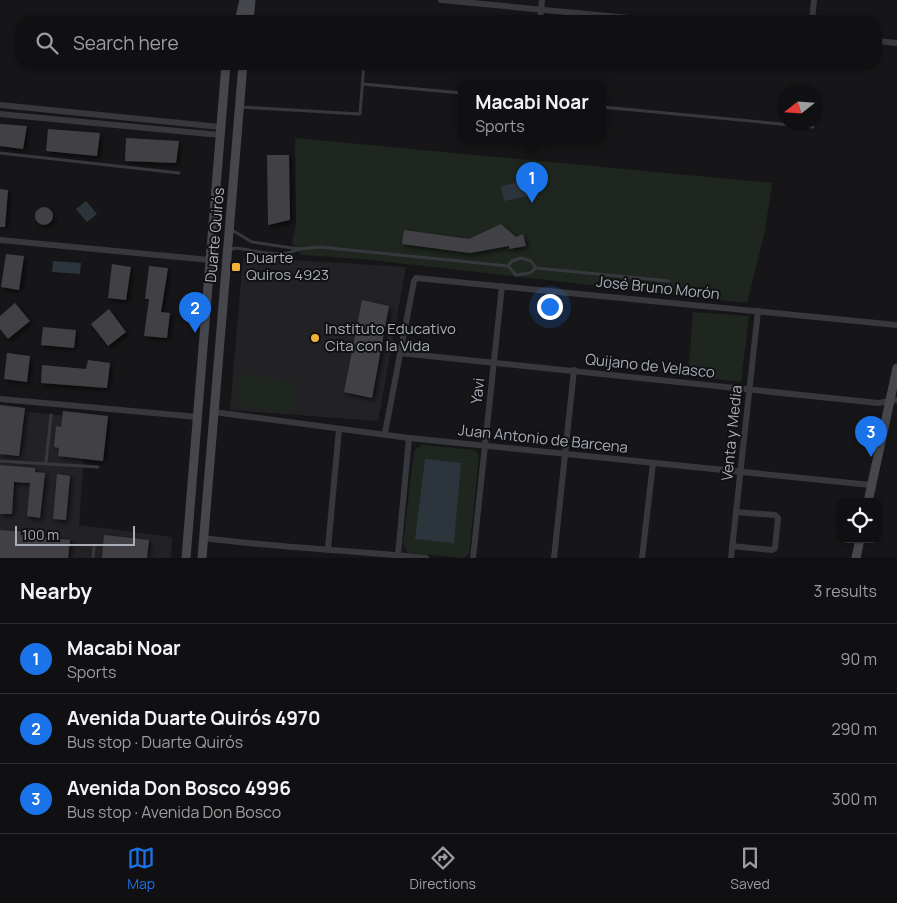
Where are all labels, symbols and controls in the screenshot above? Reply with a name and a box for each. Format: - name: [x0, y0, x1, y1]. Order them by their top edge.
- search box: [15, 15, 882, 70]
- icon: search: [33, 29, 61, 57]
- text: Search here: [73, 30, 179, 56]
- popup: [458, 80, 606, 145]
- north arrow: [777, 85, 822, 130]
- text: Macabi Noar: [475, 89, 589, 115]
- text: Sports: [475, 115, 525, 137]
- pin: 1: [516, 162, 548, 203]
- street label: Duarte Quirós: [200, 186, 229, 283]
- place label: Duarte Quiros 4923: [246, 247, 329, 285]
- marker: Duarte Quiros 4923: [230, 261, 242, 273]
- street label: José Bruno Morón: [595, 271, 721, 304]
- pin: 2: [179, 292, 211, 333]
- your location: [537, 294, 563, 320]
- place label: Instituto Educativo Cita con la Vida: [325, 318, 456, 356]
- marker: Instituto Educativo Cita con la Vida: [309, 332, 321, 344]
- street label: Quijano de Velasco: [584, 348, 716, 383]
- street label: Yavi: [466, 377, 489, 405]
- street label: Venta y Media: [716, 384, 747, 482]
- pin: 3: [855, 416, 887, 457]
- street label: Juan Antonio de Barcena: [457, 419, 629, 458]
- map controls: [837, 498, 882, 543]
- button: locate: [837, 498, 882, 543]
- scale bar: [15, 523, 135, 546]
- text: 100 m: [22, 525, 59, 544]
- text: Nearby: [20, 577, 92, 605]
- text: 3 results: [814, 580, 877, 602]
- text: Macabi Noar: [67, 635, 181, 661]
- text: 1: [32, 648, 40, 670]
- text: 90 m: [841, 648, 877, 670]
- text: Sports: [67, 661, 116, 683]
- text: Avenida Duarte Quirós 4970: [67, 705, 321, 731]
- text: 2: [31, 718, 41, 740]
- text: 290 m: [831, 718, 877, 740]
- text: Bus stop · Duarte Quirós: [67, 731, 243, 753]
- text: Avenida Don Bosco 4996: [67, 775, 291, 801]
- text: 3: [31, 788, 41, 810]
- text: 300 m: [832, 788, 877, 810]
- text: Bus stop · Avenida Don Bosco: [67, 801, 281, 823]
- tab: Map: [127, 844, 155, 893]
- tab: Directions: [410, 844, 476, 893]
- tab: Saved: [730, 844, 770, 893]

